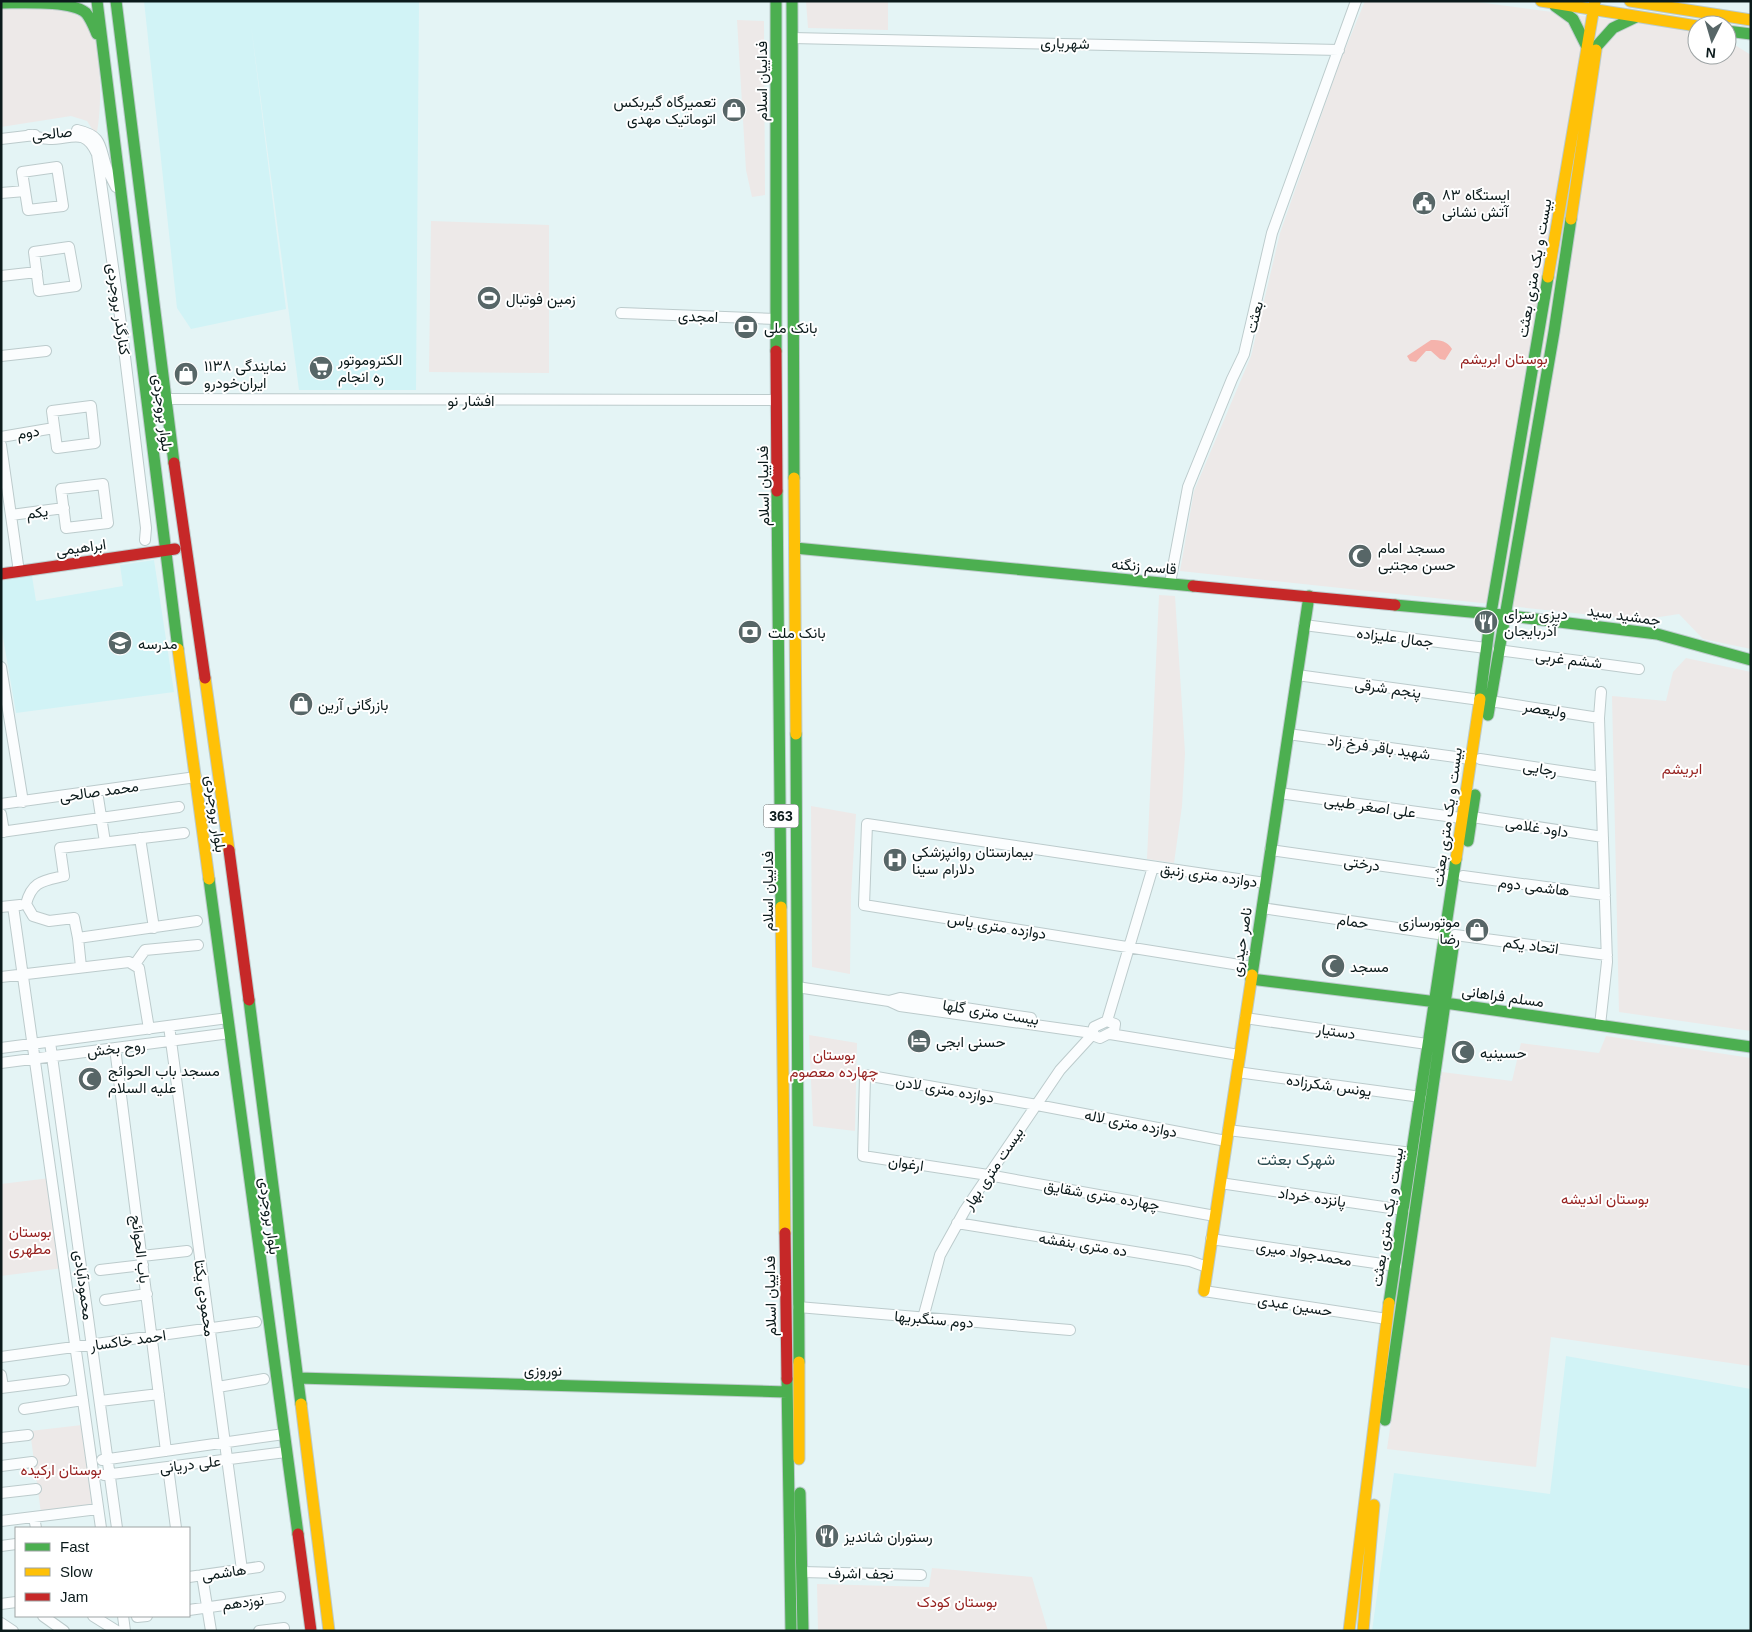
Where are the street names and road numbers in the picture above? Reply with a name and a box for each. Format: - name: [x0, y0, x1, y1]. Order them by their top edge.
- street label: شهریاری: [1040, 34, 1090, 54]
- street label: فداییان اسلام: [753, 41, 772, 121]
- street label: صالحی: [31, 122, 73, 146]
- street label: بیست و یک متری بعثت: [1513, 197, 1557, 339]
- street label: کنارگذر بروجردی: [102, 262, 134, 357]
- street label: بعثت: [1242, 299, 1267, 335]
- street label: امجدی: [678, 307, 718, 327]
- street label: بلوار بروجردی: [148, 373, 176, 453]
- street label: افشار نو: [447, 392, 495, 410]
- street label: دوم: [15, 422, 41, 444]
- street label: فداییان اسلام: [754, 445, 774, 526]
- street label: یکم: [25, 502, 49, 524]
- street label: ابراهیمی: [55, 535, 108, 561]
- street label: قاسم زنگنه: [1111, 555, 1177, 579]
- street label: جمشید سید: [1586, 601, 1662, 630]
- street label: جمال علیزاده: [1355, 624, 1434, 651]
- street label: ششم غربی: [1534, 646, 1603, 674]
- street label: پنجم شرقی: [1353, 675, 1422, 703]
- street label: ولیعصر: [1521, 697, 1568, 722]
- street label: شهید باقر فرخ زاد: [1326, 731, 1432, 766]
- street label: بیست و یک متری بعثت: [1429, 746, 1467, 888]
- street label: رجایی: [1521, 757, 1558, 781]
- street label: بلوار بروجردی: [200, 774, 230, 854]
- street label: محمد صالحی: [58, 777, 140, 807]
- street label: علی اصغر طیبی: [1323, 791, 1417, 823]
- road number: 363: [764, 804, 798, 828]
- street label: داود غلامی: [1504, 814, 1570, 842]
- street label: فداییان اسلام: [759, 851, 778, 931]
- street label: درختی: [1343, 852, 1381, 876]
- street label: دوازده متری زنبق: [1159, 860, 1259, 892]
- street label: هاشمی دوم: [1497, 873, 1571, 901]
- street label: ناصر حیدری: [1227, 906, 1257, 978]
- street label: دوازده متری یاس: [946, 910, 1048, 944]
- street label: حمام: [1336, 910, 1370, 934]
- street label: اتحاد یکم: [1502, 933, 1560, 959]
- street label: مسلم فراهانی: [1461, 982, 1545, 1012]
- street label: بیست متری گلها: [941, 996, 1040, 1030]
- street label: دستیار: [1314, 1020, 1356, 1043]
- street label: روح بخش: [86, 1036, 147, 1063]
- street label: یونس شکرزاده: [1285, 1071, 1373, 1101]
- street label: دوازده متری لادن: [894, 1072, 995, 1108]
- street label: دوازده متری لاله: [1083, 1106, 1179, 1142]
- street label: بیست متری بهار: [959, 1124, 1028, 1214]
- street label: بیست و یک متری بعثت: [1368, 1146, 1408, 1288]
- street label: ارغوان: [887, 1152, 925, 1175]
- street label: بلوار بروجردی: [254, 1176, 284, 1256]
- street label: چهارده متری شقایق: [1043, 1176, 1161, 1216]
- street label: پانزده خرداد: [1277, 1184, 1347, 1212]
- street label: باب الحوائج: [125, 1214, 154, 1285]
- street label: ده متری بنفشه: [1037, 1229, 1129, 1261]
- street label: محمدجواد میری: [1255, 1237, 1353, 1271]
- street label: محمودآبادی: [69, 1249, 97, 1321]
- street label: فداییان اسلام: [761, 1255, 781, 1336]
- street label: محمودی یکتا: [189, 1258, 219, 1338]
- street label: حسین عبدی: [1256, 1291, 1333, 1321]
- street label: دوم سنگبریها: [894, 1307, 974, 1333]
- street label: احمد خاکسار: [88, 1326, 167, 1355]
- street label: نوروزی: [524, 1361, 562, 1381]
- street label: علی دریانی: [158, 1452, 222, 1478]
- street label: هاشمی: [201, 1560, 248, 1586]
- street label: نجف اشرف: [828, 1564, 894, 1583]
- street label: نوزدهم: [221, 1591, 265, 1615]

